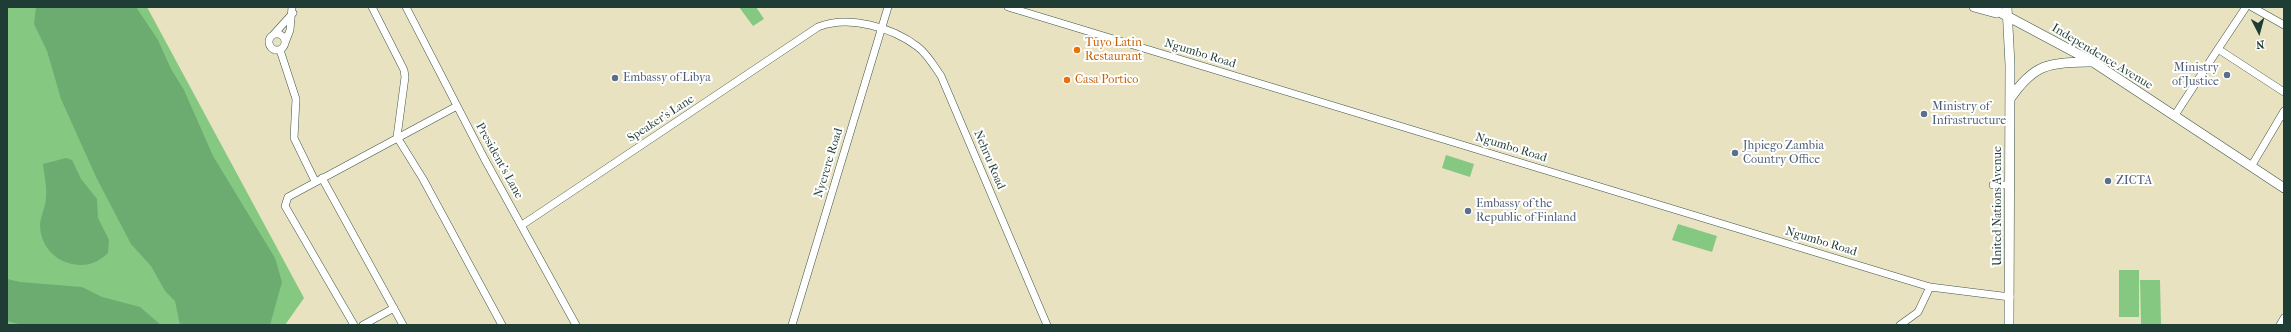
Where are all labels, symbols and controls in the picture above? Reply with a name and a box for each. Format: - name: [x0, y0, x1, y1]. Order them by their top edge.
- north arrow: [2239, 12, 2279, 52]
- street label: Independence Avenue: [2049, 21, 2155, 93]
- place label: Tuyo Latin Restaurant: [1085, 36, 1142, 64]
- street label: Ngumbo Road: [1163, 36, 1237, 72]
- text: N: [2255, 38, 2265, 51]
- marker: Tuyo Latin Restaurant: [1072, 45, 1082, 55]
- place label: Ministry of Justice: [2172, 61, 2219, 89]
- marker: Ministry of Justice: [2222, 70, 2232, 80]
- place label: Embassy of Libya: [623, 71, 711, 85]
- marker: Embassy of Libya: [610, 73, 620, 83]
- place label: Casa Portico: [1075, 73, 1138, 87]
- marker: Casa Portico: [1062, 75, 1072, 85]
- street label: Speaker's Lane: [625, 92, 697, 146]
- place label: Ministry of Infrastructure: [1932, 100, 2006, 128]
- marker: Ministry of Infrastructure: [1919, 109, 1929, 119]
- street label: President's Lane: [472, 120, 526, 202]
- street label: Nyerere Road: [812, 126, 846, 200]
- street label: Nehru Road: [970, 128, 1008, 192]
- street label: Ngumbo Road: [1474, 130, 1548, 166]
- place label: Jhpiego Zambia Country Office: [1743, 139, 1824, 167]
- street label: United Nations Avenue: [1991, 146, 2005, 266]
- marker: Jhpiego Zambia Country Office: [1730, 148, 1740, 158]
- place label: ZICTA: [2116, 174, 2152, 188]
- marker: ZICTA: [2103, 176, 2113, 186]
- place label: Embassy of the Republic of Finland: [1476, 197, 1576, 225]
- marker: Embassy of the Republic of Finland: [1463, 206, 1473, 216]
- street label: Ngumbo Road: [1784, 224, 1858, 260]

